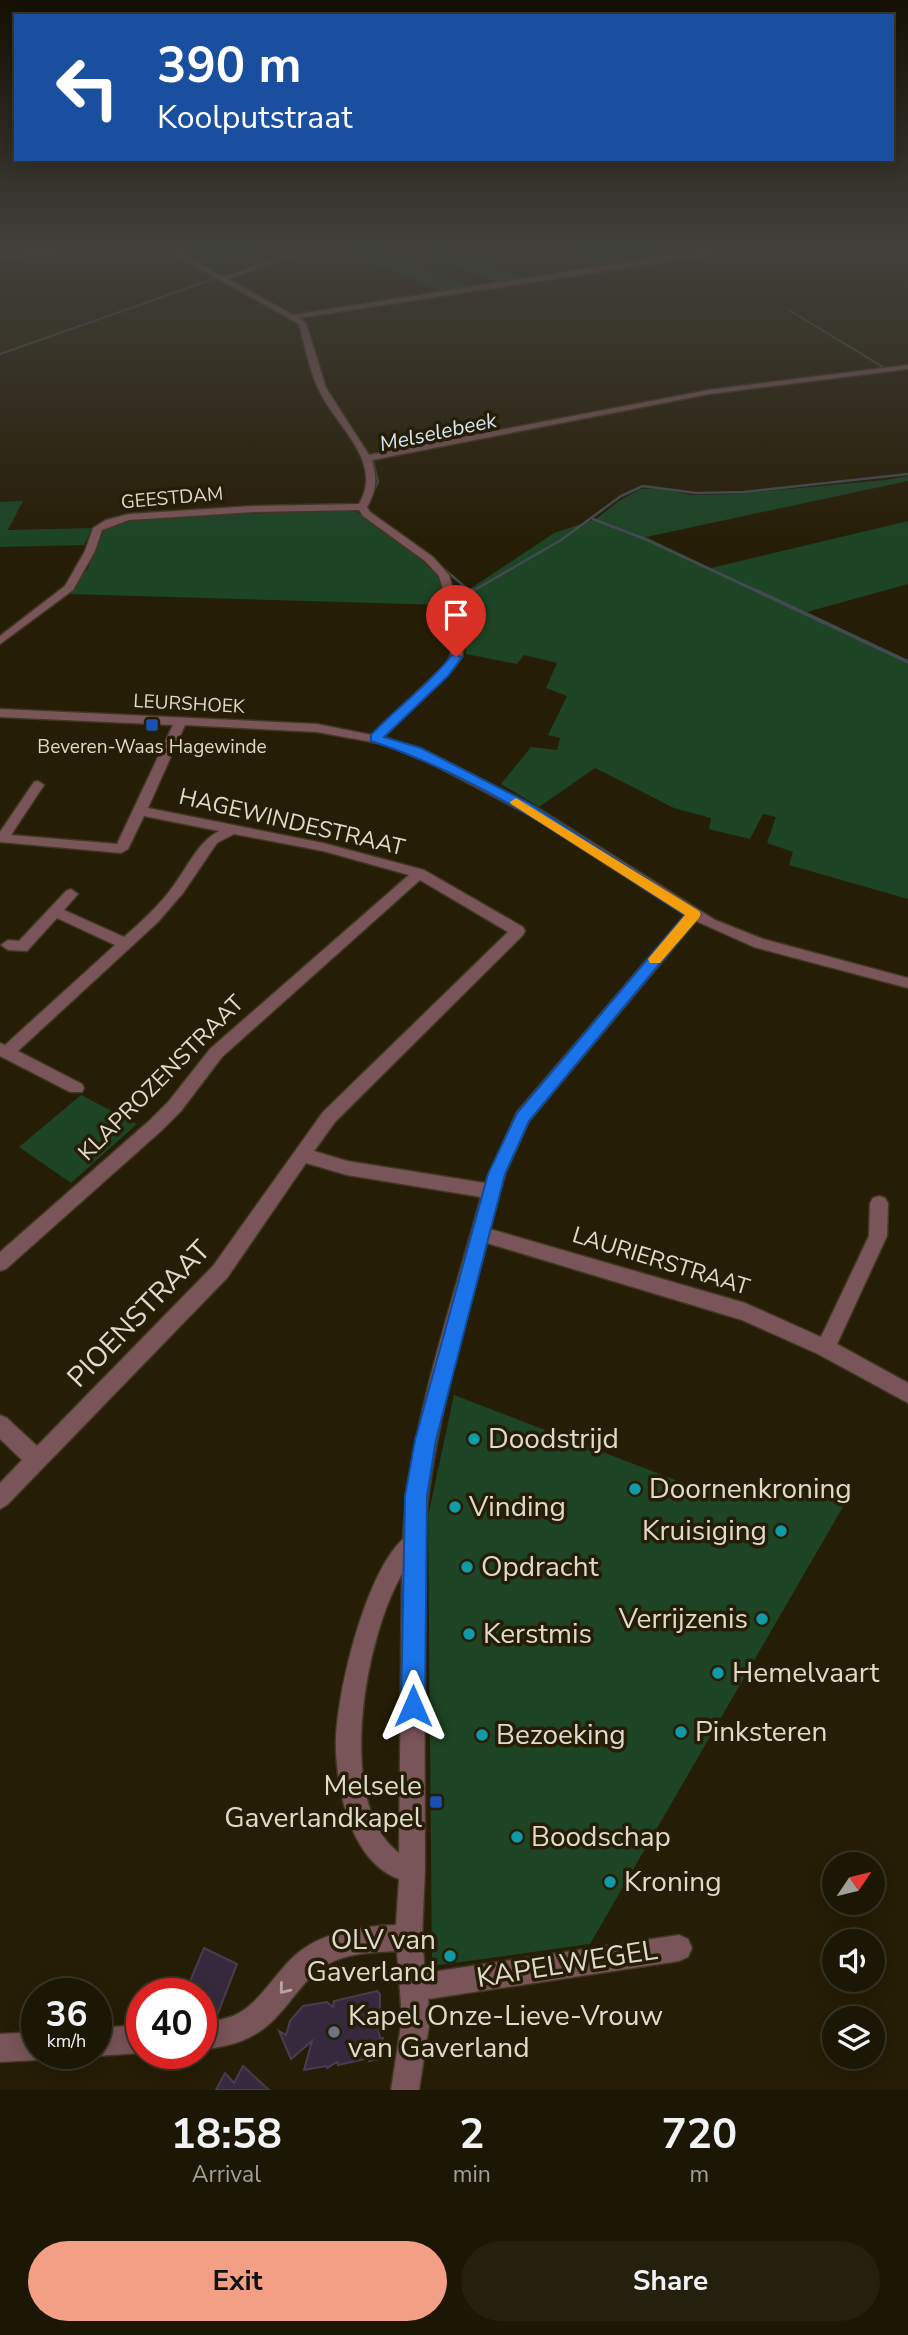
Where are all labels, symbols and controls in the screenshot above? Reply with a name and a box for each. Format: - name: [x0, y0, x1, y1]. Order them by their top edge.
- text: 390 m: [157, 32, 301, 99]
- icon: left: [42, 42, 133, 133]
- text: Koolputstraat: [157, 96, 352, 139]
- water label: Melselebeek: [377, 406, 500, 458]
- street label: GEESTDAM: [120, 481, 224, 515]
- pin: [426, 585, 486, 657]
- icon: arrive: [437, 596, 475, 634]
- street label: LEURSHOEK: [133, 688, 247, 720]
- marker: Beveren-Waas Hagewinde: [144, 717, 160, 733]
- place label: Beveren-Waas Hagewinde: [37, 734, 267, 760]
- street label: HAGEWINDESTRAAT: [176, 781, 408, 863]
- street label: KLAPROZENSTRAAT: [71, 988, 251, 1168]
- street label: LAURIERSTRAAT: [569, 1219, 754, 1303]
- street label: PIOENSTRAAT: [59, 1232, 219, 1396]
- place label: Doodstrijd: [488, 1420, 619, 1458]
- marker: Doodstrijd: [466, 1431, 482, 1447]
- place label: Doornenkroning: [649, 1470, 852, 1508]
- marker: Doornenkroning: [627, 1481, 643, 1497]
- place label: Vinding: [468, 1488, 566, 1526]
- marker: Vinding: [447, 1499, 463, 1515]
- place label: Kruisiging: [642, 1512, 767, 1550]
- marker: Kruisiging: [773, 1523, 789, 1539]
- place label: Opdracht: [481, 1548, 599, 1586]
- marker: Opdracht: [459, 1559, 475, 1575]
- place label: Verrijzenis: [618, 1600, 748, 1638]
- marker: Verrijzenis: [754, 1611, 770, 1627]
- place label: Kerstmis: [483, 1615, 592, 1653]
- marker: Kerstmis: [461, 1626, 477, 1642]
- place label: Hemelvaart: [732, 1654, 880, 1692]
- marker: Hemelvaart: [710, 1665, 726, 1681]
- position arrow: [376, 1669, 450, 1743]
- place label: Pinksteren: [695, 1713, 827, 1751]
- place label: Bezoeking: [496, 1716, 626, 1754]
- marker: Pinksteren: [673, 1724, 689, 1740]
- marker: Bezoeking: [474, 1727, 490, 1743]
- place label: Melsele Gaverlandkapel: [224, 1767, 423, 1837]
- marker: Melsele Gaverlandkapel: [428, 1794, 444, 1810]
- place label: Boodschap: [531, 1818, 671, 1856]
- marker: Boodschap: [509, 1829, 525, 1845]
- north arrow: [822, 1852, 886, 1914]
- map controls: [822, 1852, 885, 2069]
- place label: Kroning: [624, 1863, 722, 1901]
- marker: Kroning: [602, 1874, 618, 1890]
- place label: OLV van Gaverland: [306, 1921, 436, 1991]
- button: sound: [822, 1929, 885, 1992]
- street label: KAPELWEGEL: [474, 1931, 660, 1997]
- marker: OLV van Gaverland: [442, 1948, 458, 1964]
- speed limit sign: 40: [126, 1978, 217, 2069]
- one-way arrow: [279, 1982, 292, 1994]
- text: 36: [45, 1991, 88, 2038]
- place label: Kapel Onze-Lieve-Vrouw van Gaverland: [348, 1997, 663, 2067]
- button: layers: [822, 2006, 885, 2069]
- marker: Kapel Onze-Lieve-Vrouw van Gaverland: [326, 2024, 342, 2040]
- text: km/h: [47, 2029, 86, 2053]
- text: 18:58: [171, 2106, 282, 2163]
- text: 2: [459, 2106, 484, 2163]
- text: 720: [662, 2106, 737, 2163]
- text: Arrival: [192, 2159, 261, 2190]
- text: min: [453, 2159, 491, 2190]
- text: m: [690, 2159, 709, 2190]
- button: Exit: [28, 2241, 447, 2321]
- button: Share: [461, 2241, 880, 2321]

